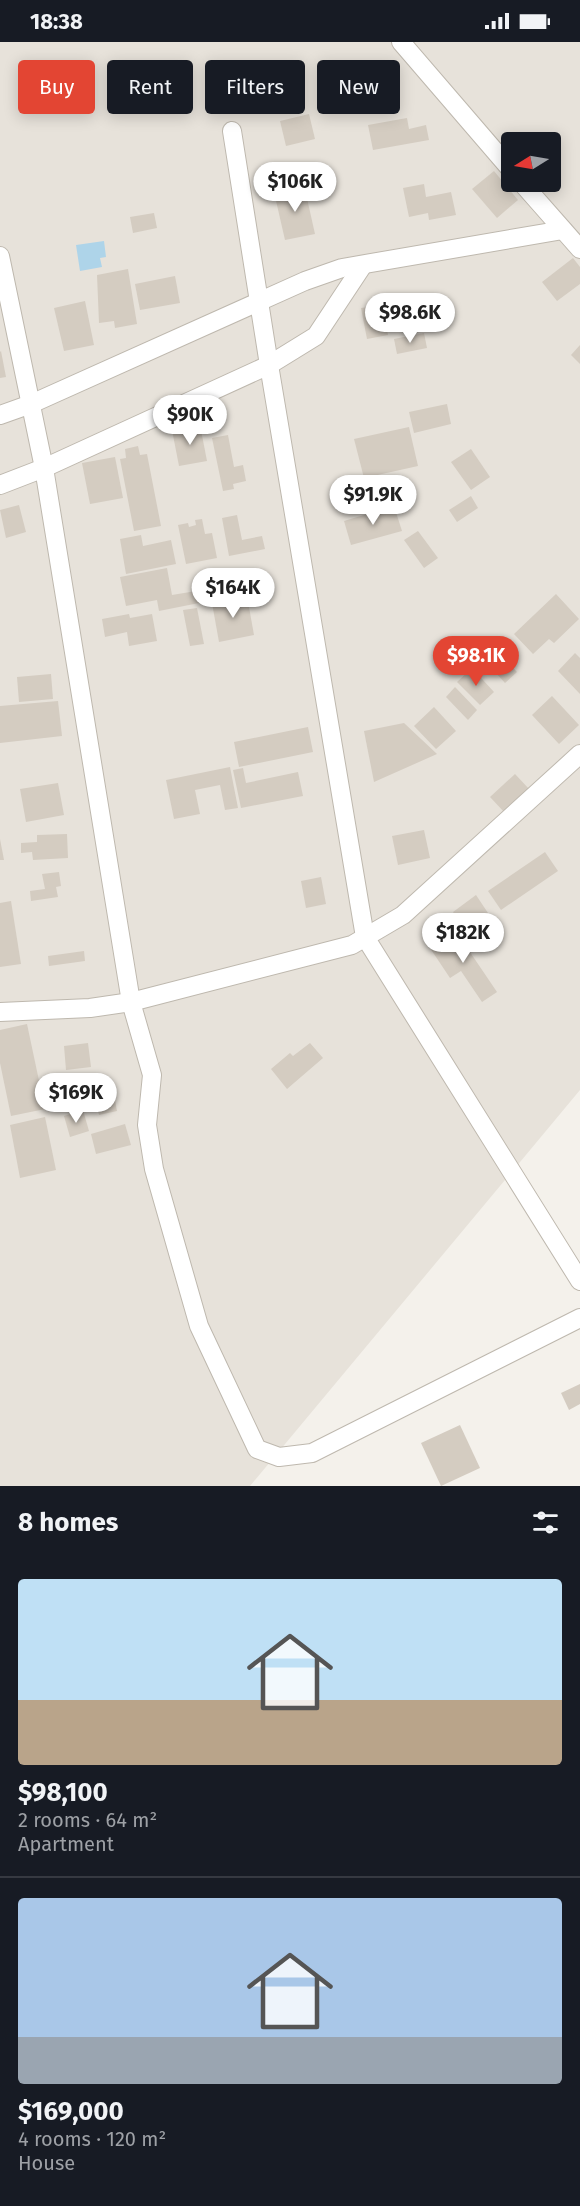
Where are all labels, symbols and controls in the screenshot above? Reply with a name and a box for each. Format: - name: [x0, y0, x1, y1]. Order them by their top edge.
- text: 18:38: [30, 8, 83, 35]
- chip: Buy: [18, 60, 95, 114]
- chip: Rent: [107, 60, 193, 114]
- chip: Filters: [205, 60, 305, 114]
- chip: New: [317, 60, 400, 114]
- north arrow: [501, 132, 561, 192]
- map controls: [501, 132, 561, 192]
- pin: $106K: [253, 162, 337, 213]
- text: $106K: [267, 169, 323, 193]
- pin: $98.6K: [361, 293, 459, 344]
- text: $98.6K: [379, 300, 441, 324]
- pin: $90K: [154, 395, 226, 446]
- text: $90K: [167, 402, 213, 426]
- pin: $91.9K: [324, 475, 422, 526]
- text: $91.9K: [344, 482, 402, 506]
- pin: $164K: [191, 568, 275, 619]
- text: $164K: [206, 575, 260, 599]
- pin: $98.1K: [427, 636, 525, 687]
- text: $98.1K: [447, 643, 505, 667]
- pin: $182K: [421, 913, 505, 964]
- text: $182K: [436, 920, 490, 944]
- pin: $169K: [34, 1073, 118, 1124]
- text: $169K: [49, 1080, 103, 1104]
- icon: filters: [529, 1506, 562, 1539]
- text: 8 homes: [18, 1507, 118, 1538]
- icon: home: [236, 1618, 344, 1726]
- text: $98,100: [18, 1777, 108, 1808]
- text: 2 rooms · 64 m²: [18, 1808, 157, 1832]
- text: Apartment: [18, 1832, 114, 1856]
- icon: home: [236, 1937, 344, 2045]
- text: $169,000: [18, 2096, 124, 2127]
- text: 4 rooms · 120 m²: [18, 2127, 166, 2151]
- text: House: [18, 2151, 75, 2175]

